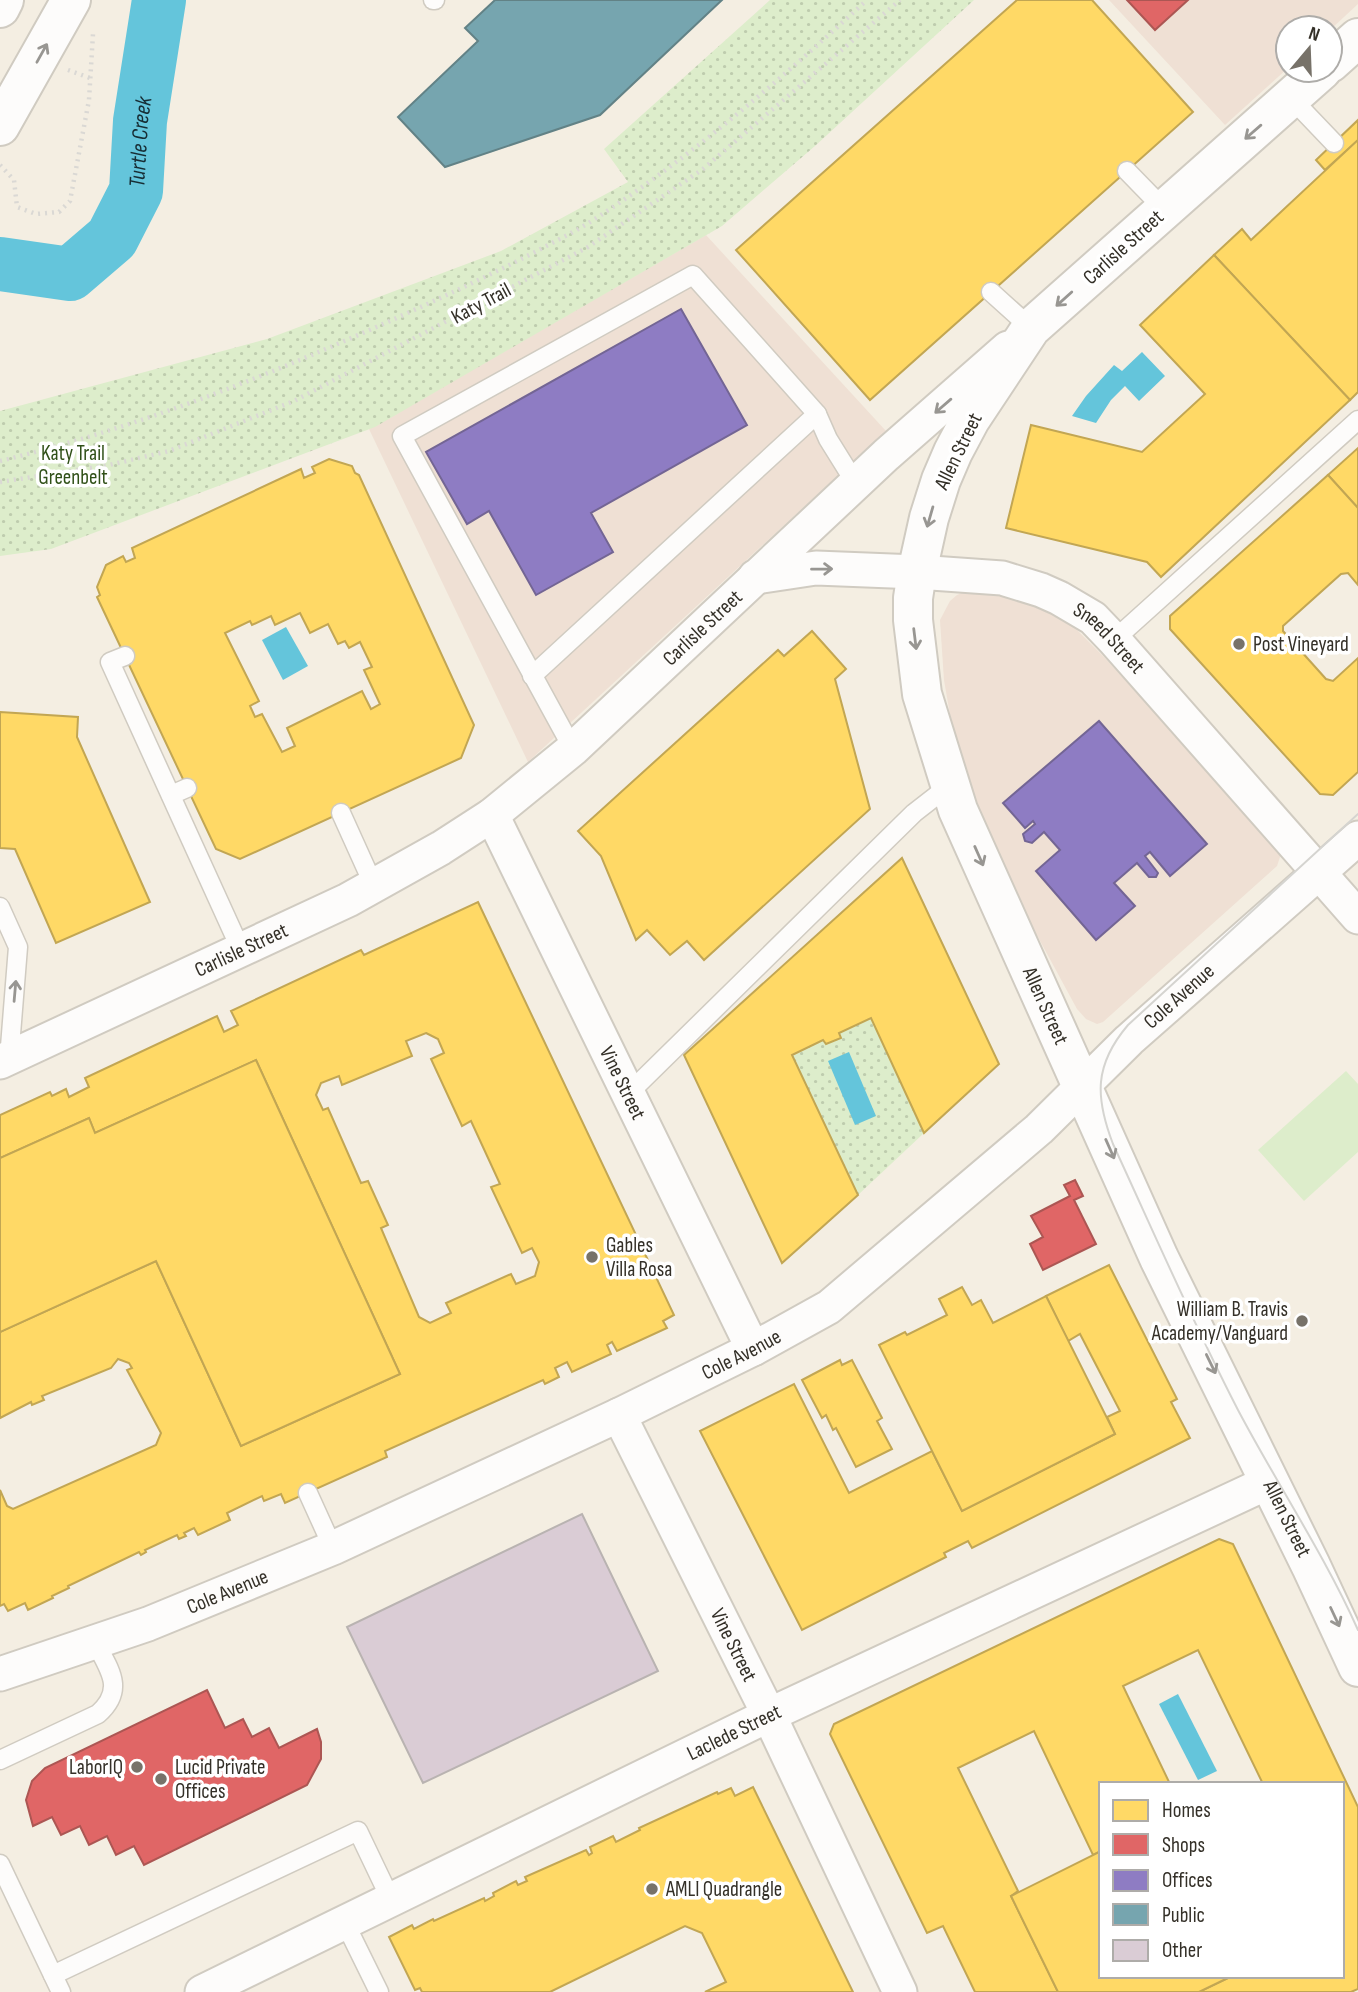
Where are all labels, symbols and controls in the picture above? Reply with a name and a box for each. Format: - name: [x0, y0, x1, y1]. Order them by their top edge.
- north arrow: [1274, 14, 1344, 84]
- text: N: [1306, 22, 1323, 47]
- one-way arrow: [35, 43, 49, 63]
- water label: Turtle Creek: [123, 93, 159, 188]
- one-way arrow: [1244, 124, 1262, 140]
- street label: Carlisle Street: [1078, 205, 1169, 290]
- street label: Katy Trail: [447, 277, 515, 329]
- one-way arrow: [1055, 291, 1073, 307]
- one-way arrow: [934, 398, 952, 414]
- street label: Allen Street: [929, 409, 988, 495]
- park label: Katy Trail Greenbelt: [38, 441, 108, 490]
- one-way arrow: [923, 505, 936, 528]
- one-way arrow: [811, 562, 834, 576]
- street label: Carlisle Street: [658, 585, 748, 671]
- street label: Sneed Street: [1069, 597, 1150, 679]
- one-way arrow: [909, 628, 922, 650]
- place label: Post Vineyard: [1253, 632, 1349, 657]
- marker: Post Vineyard: [1231, 636, 1247, 652]
- one-way arrow: [973, 845, 986, 867]
- street label: Carlisle Street: [191, 918, 292, 983]
- street label: Cole Avenue: [1139, 959, 1220, 1034]
- street label: Allen Street: [1017, 962, 1074, 1049]
- one-way arrow: [9, 980, 22, 1002]
- street label: Vine Street: [594, 1042, 651, 1124]
- one-way arrow: [1104, 1138, 1117, 1159]
- place label: Gables Villa Rosa: [606, 1233, 672, 1282]
- marker: Gables Villa Rosa: [584, 1249, 600, 1265]
- place label: William B. Travis Academy/Vanguard: [1151, 1297, 1288, 1346]
- marker: William B. Travis Academy/Vanguard: [1294, 1313, 1310, 1329]
- street label: Cole Avenue: [698, 1324, 785, 1385]
- one-way arrow: [1205, 1353, 1218, 1374]
- street label: Allen Street: [1257, 1475, 1317, 1561]
- street label: Cole Avenue: [183, 1564, 272, 1620]
- street label: Vine Street: [705, 1604, 762, 1686]
- one-way arrow: [1328, 1606, 1342, 1627]
- street label: Laclede Street: [683, 1699, 785, 1766]
- place label: LaborIQ: [69, 1755, 123, 1780]
- place label: Lucid Private Offices: [175, 1755, 265, 1804]
- marker: LaborIQ: [129, 1759, 145, 1775]
- marker: Lucid Private Offices: [153, 1771, 169, 1787]
- legend: [1099, 1782, 1344, 1978]
- text: Homes: [1162, 1798, 1211, 1823]
- text: Shops: [1162, 1833, 1205, 1858]
- text: Offices: [1162, 1868, 1213, 1893]
- place label: AMLI Quadrangle: [665, 1877, 782, 1902]
- marker: AMLI Quadrangle: [644, 1881, 660, 1897]
- text: Public: [1162, 1903, 1205, 1928]
- text: Other: [1162, 1938, 1202, 1963]

